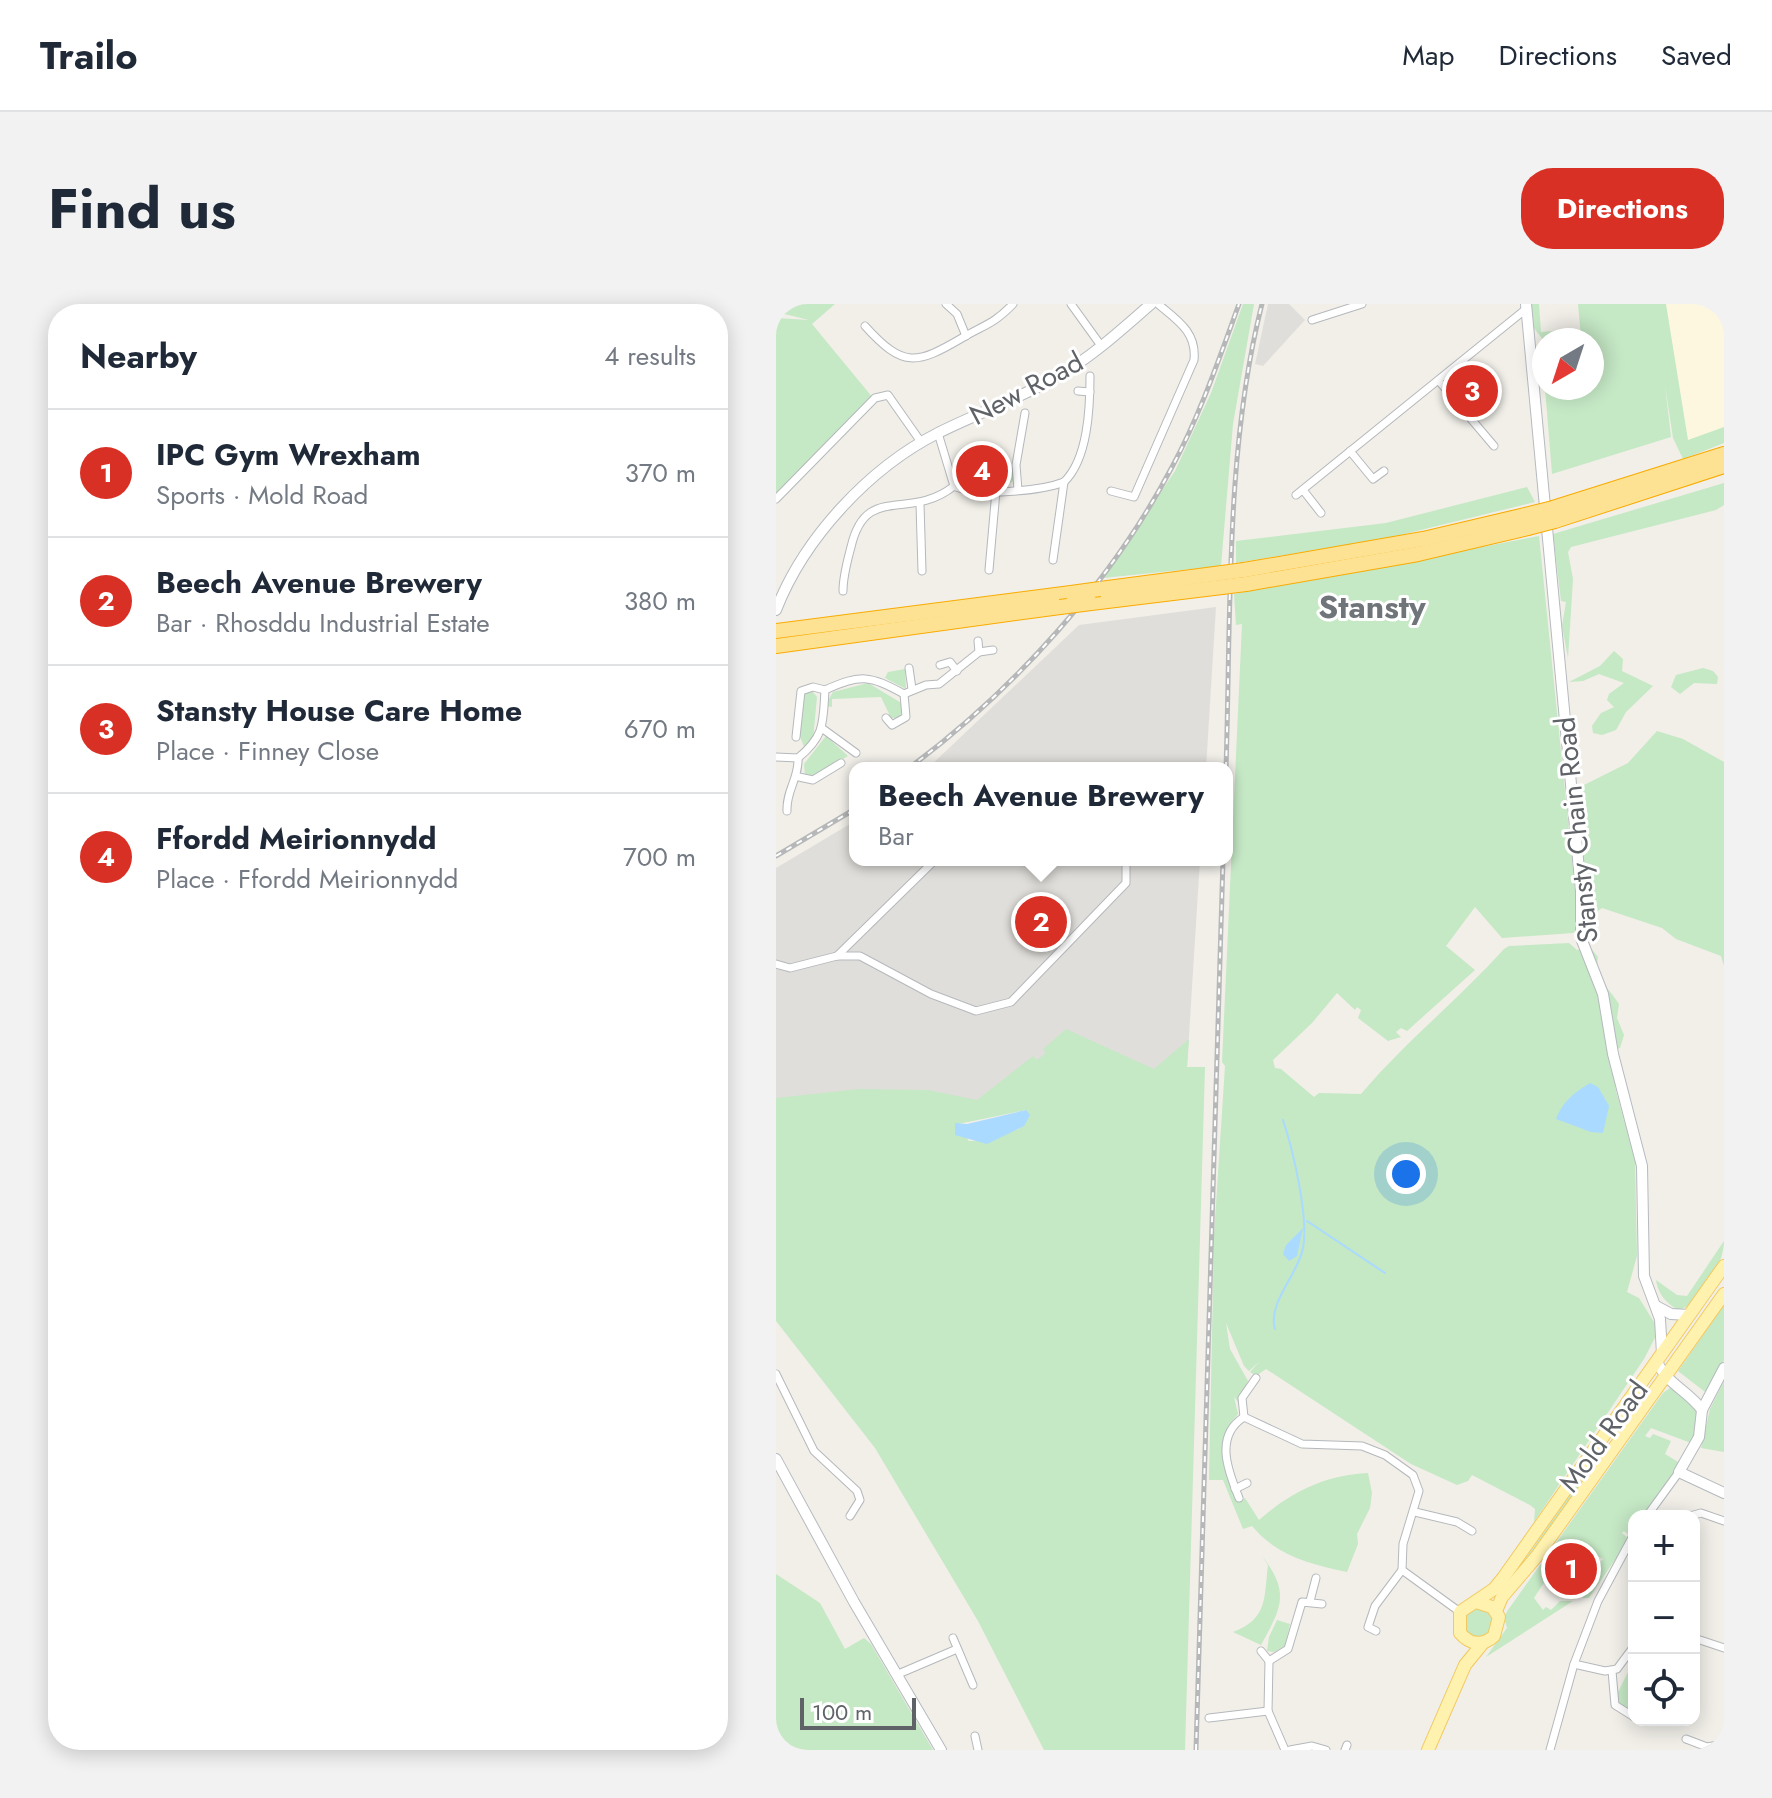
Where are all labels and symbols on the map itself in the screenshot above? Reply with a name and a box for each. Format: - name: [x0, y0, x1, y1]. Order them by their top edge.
- north arrow: [1532, 328, 1604, 400]
- street label: New Road: [962, 341, 1090, 436]
- pin: 3: [1446, 361, 1498, 421]
- pin: 4: [956, 441, 1008, 501]
- district label: Stansty: [1318, 584, 1426, 630]
- street label: Stansty Chain Road: [1544, 715, 1609, 945]
- pin: 2: [1015, 892, 1067, 952]
- your location: [1386, 1154, 1426, 1194]
- street label: Mold Road: [1549, 1372, 1658, 1501]
- pin: 1: [1545, 1539, 1597, 1599]
- scale bar: [800, 1694, 916, 1730]

